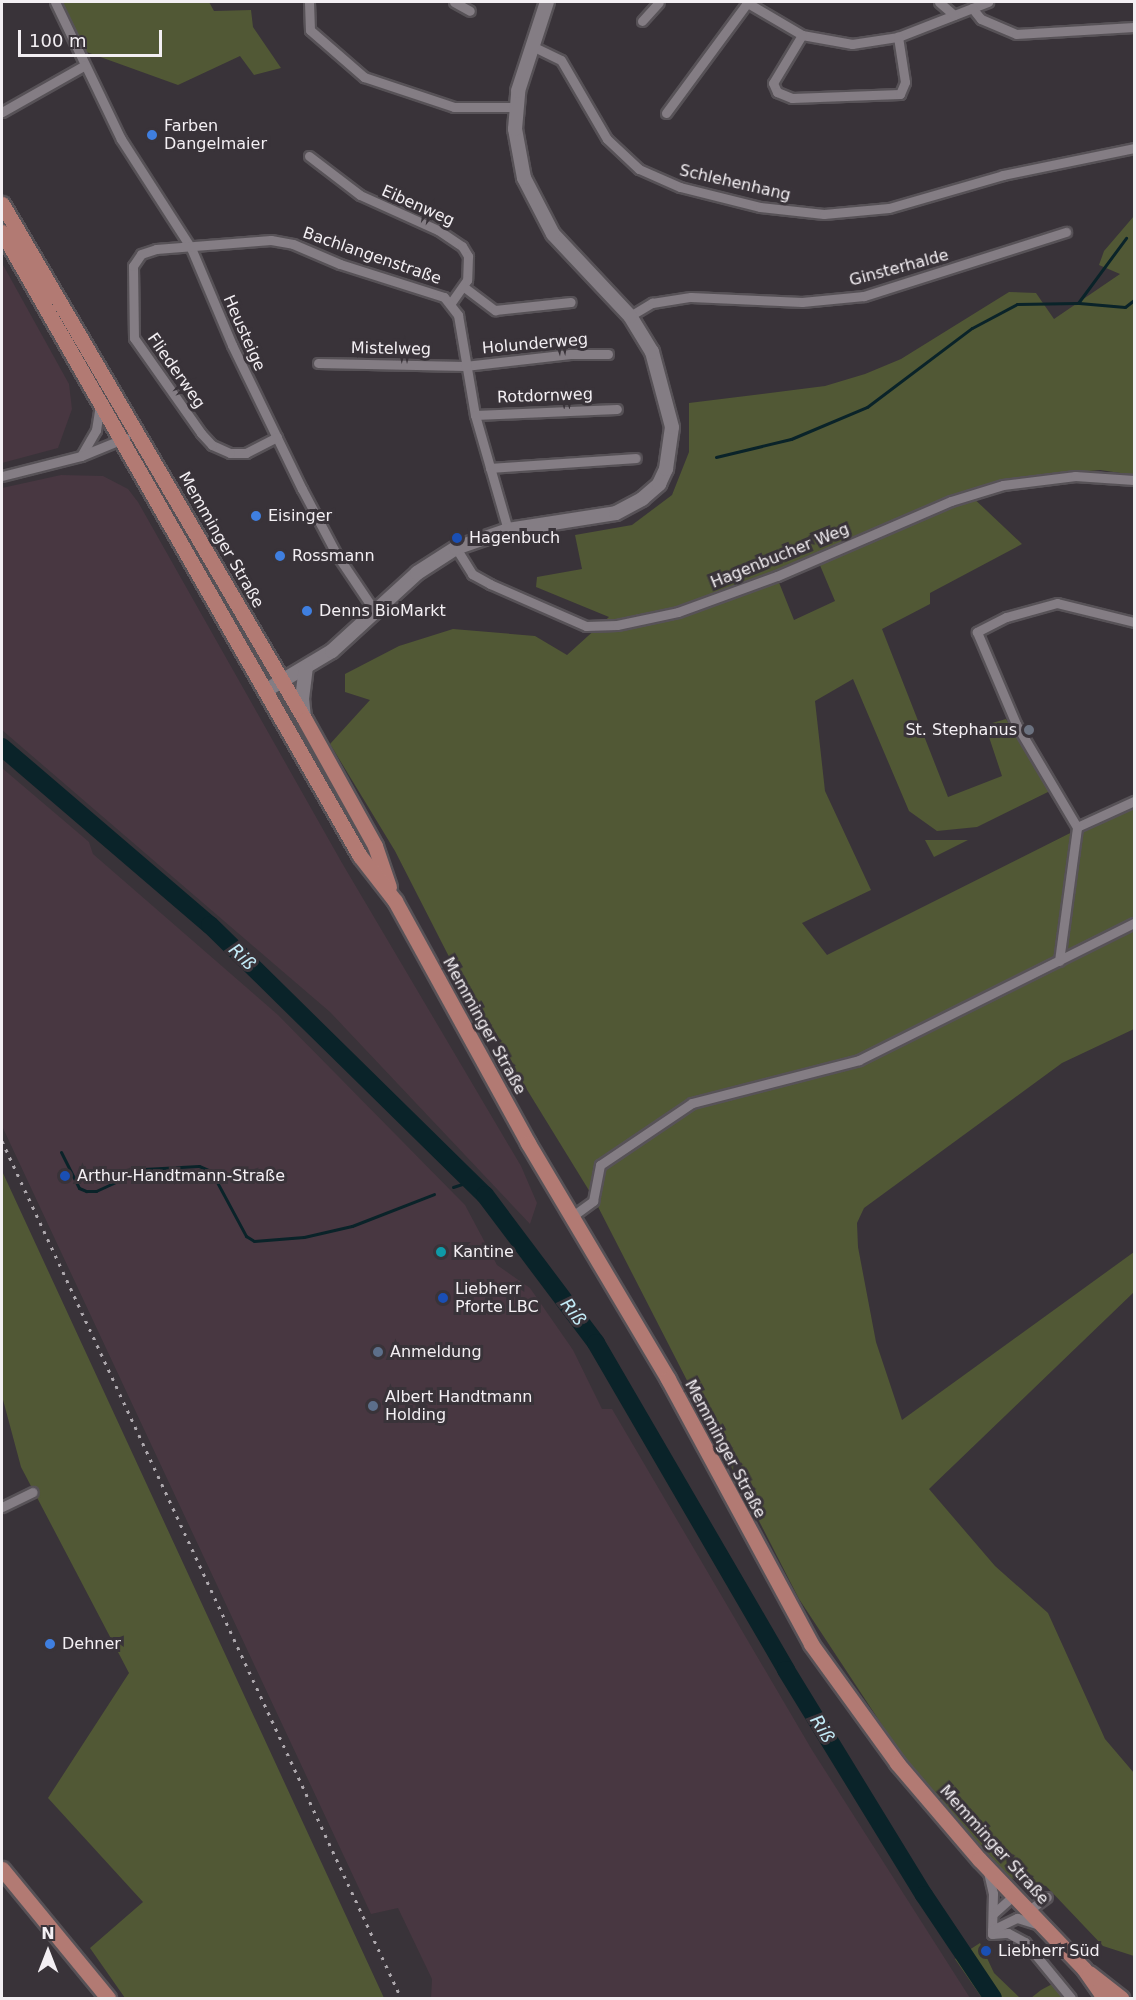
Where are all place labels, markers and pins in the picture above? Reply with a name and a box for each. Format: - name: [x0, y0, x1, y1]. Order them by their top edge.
- place label: Farben Dangelmaier: [164, 116, 267, 154]
- marker: Farben Dangelmaier: [145, 128, 159, 142]
- place label: Eisinger: [268, 506, 332, 526]
- marker: Eisinger: [249, 509, 263, 523]
- place label: Hagenbuch: [469, 528, 560, 548]
- marker: Hagenbuch: [450, 531, 464, 545]
- place label: Rossmann: [292, 546, 375, 566]
- marker: Rossmann: [273, 549, 287, 563]
- place label: Denns BioMarkt: [319, 601, 446, 621]
- marker: Denns BioMarkt: [300, 604, 314, 618]
- place label: St. Stephanus: [905, 720, 1017, 740]
- marker: St. Stephanus: [1022, 723, 1036, 737]
- place label: Arthur-Handtmann-Straße: [77, 1166, 285, 1186]
- marker: Arthur-Handtmann-Straße: [58, 1169, 72, 1183]
- place label: Kantine: [453, 1242, 514, 1262]
- marker: Kantine: [434, 1245, 448, 1259]
- place label: Liebherr Pforte LBC: [455, 1279, 539, 1317]
- marker: Liebherr Pforte LBC: [436, 1291, 450, 1305]
- place label: Anmeldung: [390, 1342, 482, 1362]
- marker: Anmeldung: [371, 1345, 385, 1359]
- place label: Albert Handtmann Holding: [385, 1387, 532, 1425]
- marker: Albert Handtmann Holding: [366, 1399, 380, 1413]
- place label: Dehner: [62, 1634, 121, 1654]
- marker: Dehner: [43, 1637, 57, 1651]
- place label: Liebherr Süd: [998, 1941, 1100, 1961]
- marker: Liebherr Süd: [979, 1944, 993, 1958]

